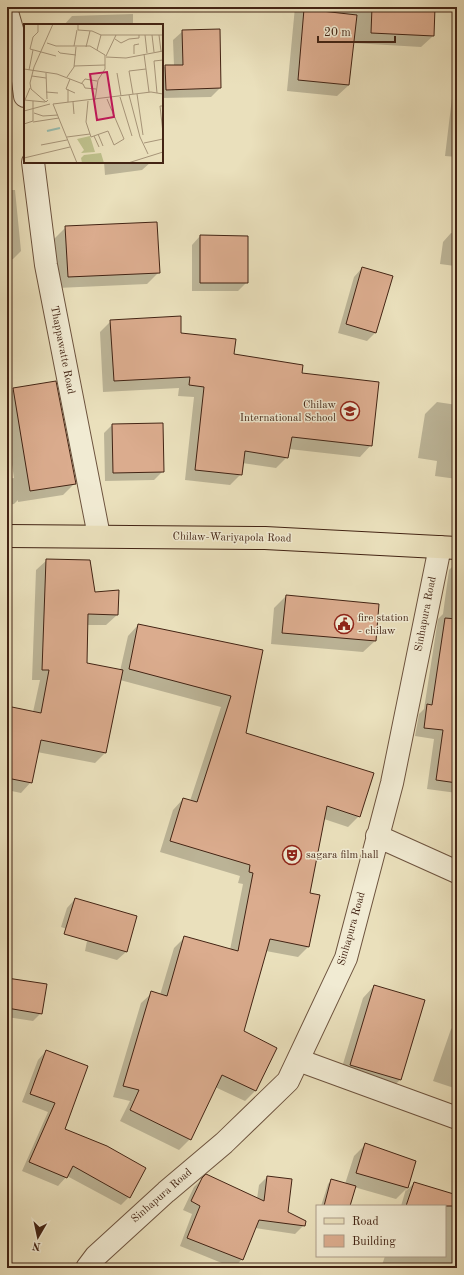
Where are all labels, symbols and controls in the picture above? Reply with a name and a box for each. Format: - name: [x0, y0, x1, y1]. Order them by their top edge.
- scale bar: [318, 18, 395, 44]
- inset map: [24, 24, 163, 163]
- text: 20 m: [324, 27, 351, 39]
- street label: Thappawatte Road: [48, 305, 76, 395]
- place label: Chilaw International School: [240, 400, 336, 424]
- school or university icon: Chilaw International School: [339, 400, 361, 422]
- street label: Chilaw-Wariyapola Road: [172, 531, 292, 545]
- street label: Sinhapura Road: [413, 575, 439, 652]
- public building icon: fire station - chilaw: [333, 613, 355, 635]
- place label: fire station - chilaw: [358, 613, 409, 637]
- theatre icon: sagara film hall: [281, 844, 303, 866]
- place label: sagara film hall: [306, 850, 379, 861]
- street label: Sinhapura Road: [336, 891, 368, 967]
- street label: Sinhapura Road: [130, 1167, 195, 1225]
- legend: [316, 1205, 446, 1257]
- text: Road: [352, 1216, 379, 1228]
- north arrow: [18, 1217, 58, 1257]
- text: Building: [352, 1236, 396, 1248]
- text: N: [31, 1239, 42, 1251]

